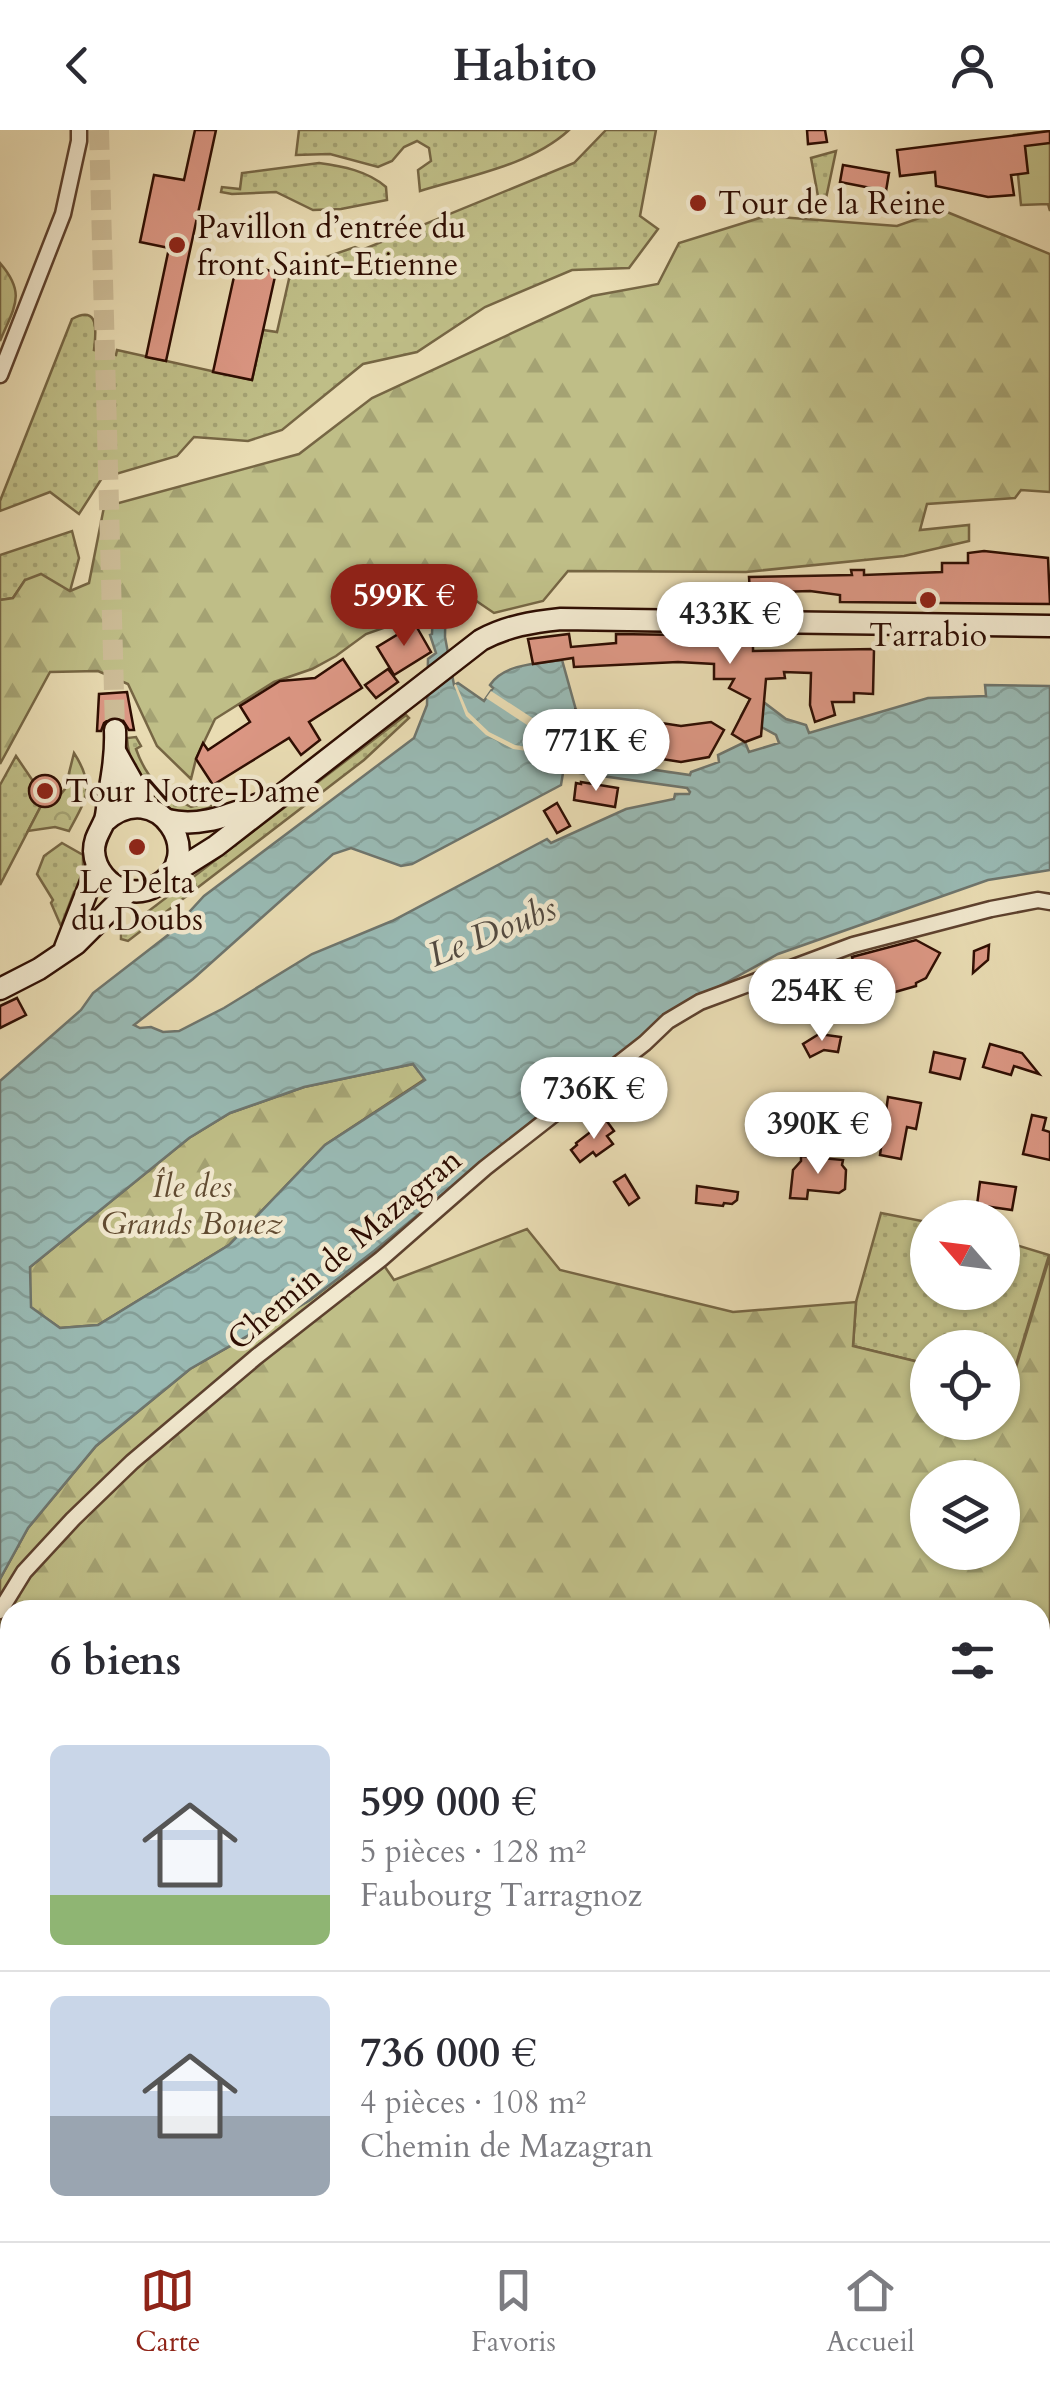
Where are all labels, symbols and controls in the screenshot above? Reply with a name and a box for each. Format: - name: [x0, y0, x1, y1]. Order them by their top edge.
- text: Habito: [453, 35, 597, 96]
- icon: back: [50, 38, 105, 93]
- icon: person: [945, 38, 1000, 93]
- place label: Tour de la Reine: [718, 182, 946, 226]
- marker: Tour de la Reine: [687, 192, 709, 214]
- place label: Pavillon d’entrée du front Saint-Etienne: [197, 206, 466, 287]
- marker: Pavillon d’entrée du front Saint-Etienne: [166, 234, 188, 256]
- pin: 599K €: [323, 564, 485, 649]
- text: 599K €: [353, 574, 455, 618]
- pin: 433K €: [649, 582, 811, 667]
- marker: Tarrabio: [917, 589, 939, 611]
- text: 433K €: [679, 592, 781, 636]
- place label: Tarrabio: [869, 614, 987, 658]
- pin: 771K €: [515, 709, 677, 794]
- text: 771K €: [545, 719, 647, 763]
- place label: Tour Notre-Dame: [65, 770, 320, 814]
- marker: Tour Notre-Dame: [34, 780, 56, 802]
- marker: Le Delta du Doubs: [126, 836, 148, 858]
- place label: Le Delta du Doubs: [71, 861, 203, 942]
- water label: Le Doubs: [421, 884, 564, 979]
- pin: 254K €: [741, 959, 903, 1044]
- text: 254K €: [771, 969, 873, 1013]
- pin: 736K €: [513, 1057, 675, 1142]
- text: 736K €: [543, 1067, 645, 1111]
- pin: 390K €: [737, 1092, 899, 1177]
- text: 390K €: [767, 1102, 869, 1146]
- street label: Chemin de Mazagran: [218, 1139, 471, 1361]
- park label: Île des Grands Bouez: [101, 1165, 283, 1246]
- north arrow: [910, 1200, 1020, 1310]
- map controls: [910, 1200, 1020, 1570]
- button: locate: [910, 1330, 1020, 1440]
- button: layers: [910, 1460, 1020, 1570]
- text: 6 biens: [50, 1632, 181, 1689]
- icon: filters: [945, 1633, 1000, 1688]
- text: 599 000 €: [360, 1773, 537, 1830]
- icon: home: [130, 1785, 250, 1905]
- text: 5 pièces · 128 m²: [360, 1830, 586, 1874]
- text: Faubourg Tarragnoz: [360, 1874, 642, 1918]
- text: 736 000 €: [360, 2024, 537, 2081]
- icon: home: [130, 2036, 250, 2156]
- text: 4 pièces · 108 m²: [360, 2081, 586, 2125]
- text: Chemin de Mazagran: [360, 2125, 653, 2169]
- tab: Carte: [135, 2263, 201, 2361]
- tab: Favoris: [471, 2263, 556, 2361]
- tab: Accueil: [826, 2263, 915, 2361]

